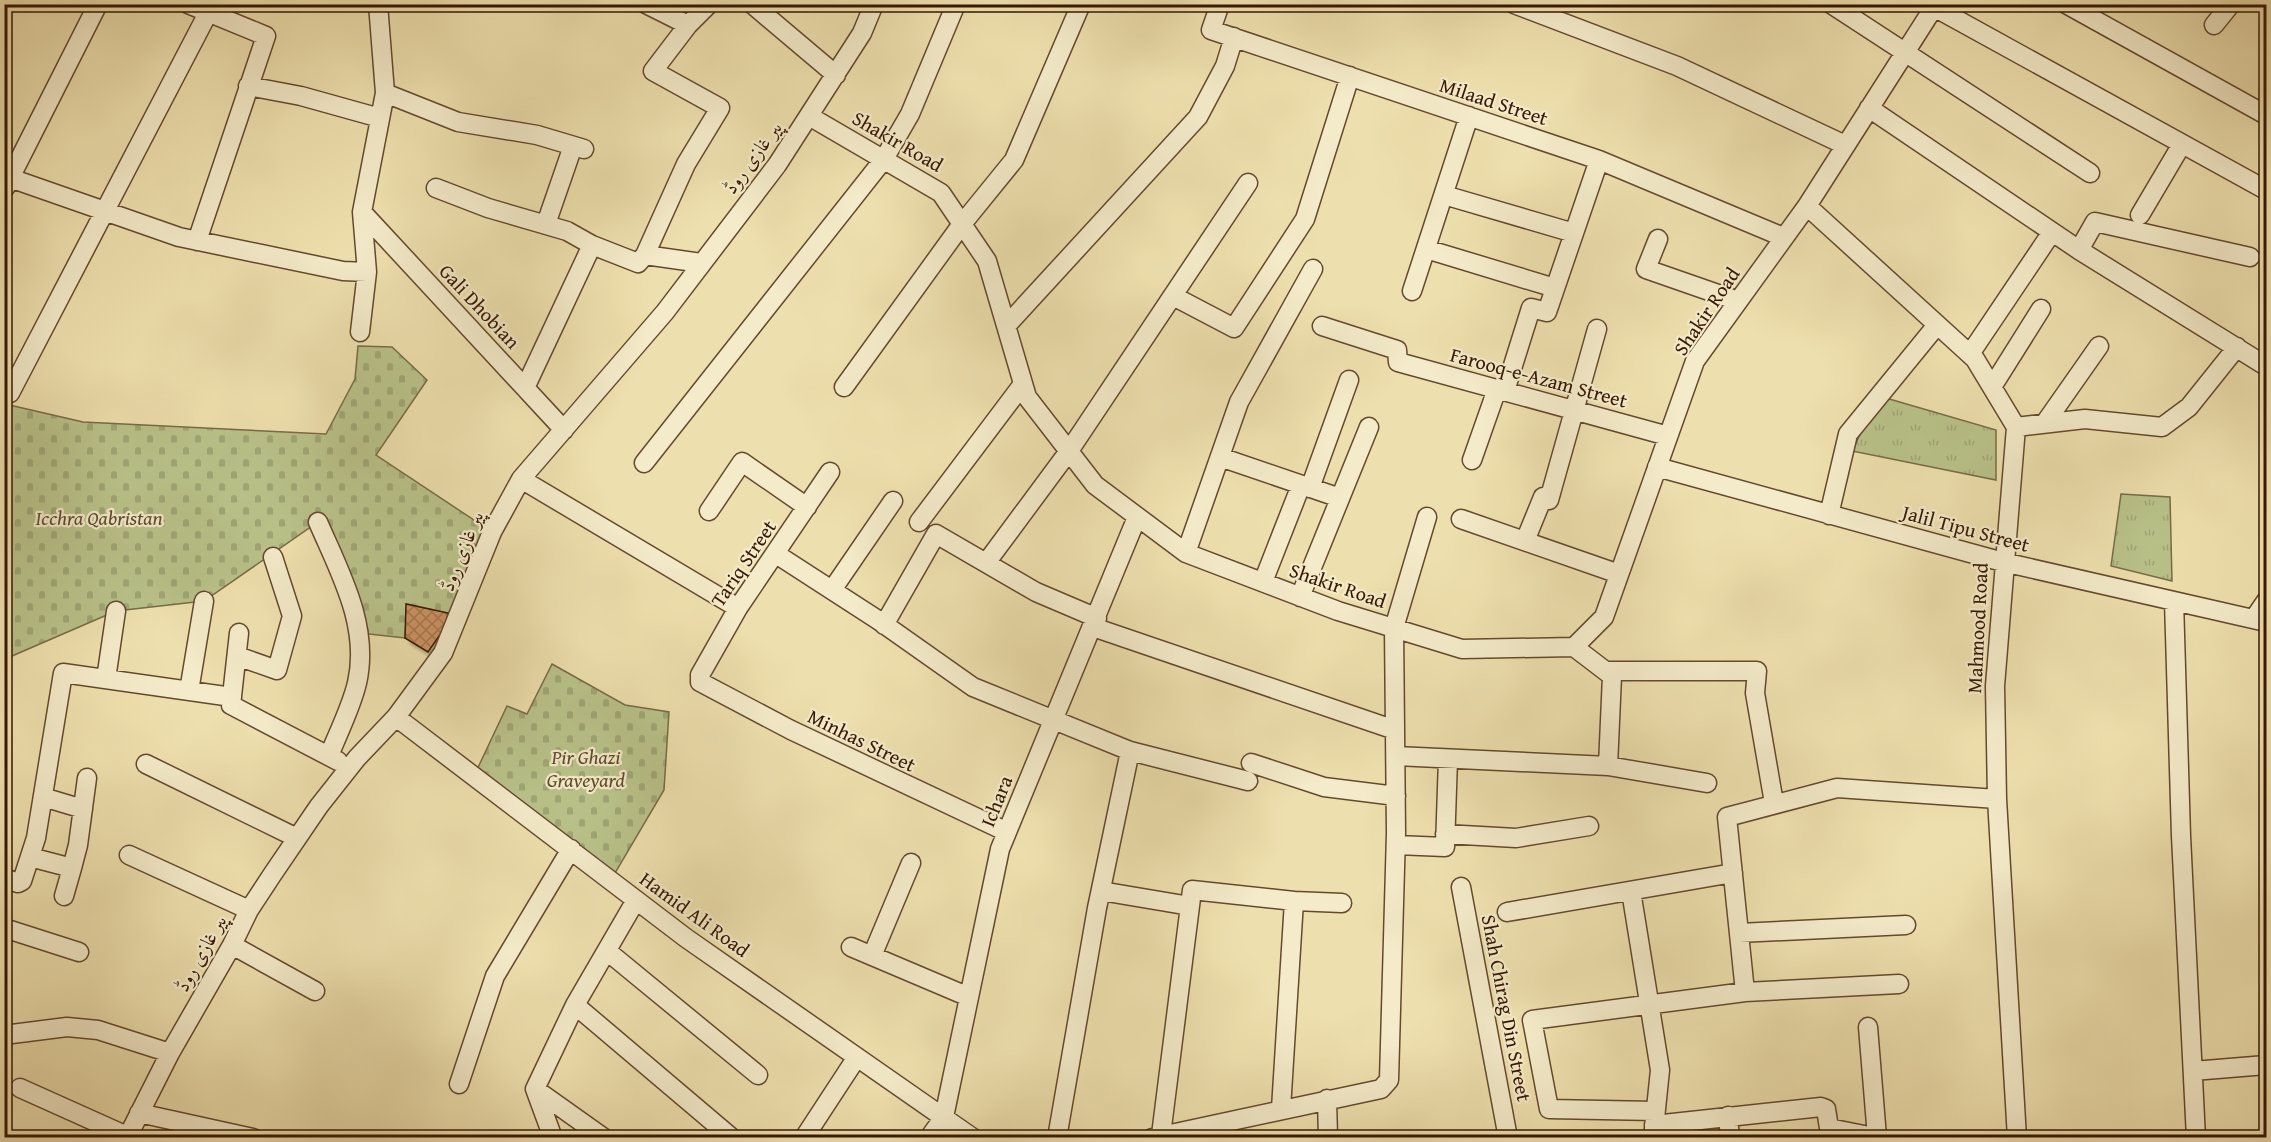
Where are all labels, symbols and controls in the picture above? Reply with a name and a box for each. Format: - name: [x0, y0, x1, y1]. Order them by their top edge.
- street label: Milaad Street: [1436, 70, 1552, 132]
- street label: Shakir Road: [847, 103, 949, 179]
- street label: پیر غازی روڈ: [716, 113, 790, 200]
- street label: Gali Dhobian: [433, 257, 527, 355]
- street label: Shakir Road: [1666, 261, 1746, 361]
- street label: Farooq-e-Azam Street: [1447, 339, 1631, 415]
- street label: Jalil Tipu Street: [1896, 496, 2033, 559]
- park label: Icchra Qabristan: [35, 503, 163, 532]
- street label: پیر غازی روڈ: [432, 505, 492, 596]
- street label: Tariq Street: [703, 514, 783, 612]
- street label: Shakir Road: [1286, 555, 1391, 615]
- street label: Mahmood Road: [1959, 562, 1995, 694]
- street label: Minhas Street: [803, 701, 921, 779]
- park label: Pir Ghazi Graveyard: [547, 742, 626, 794]
- street label: Ichara: [973, 771, 1020, 831]
- street label: Hamid Ali Road: [634, 864, 756, 964]
- street label: پیر غازی روڈ: [167, 908, 235, 997]
- street label: Shah Chirag Din Street: [1475, 912, 1539, 1104]

